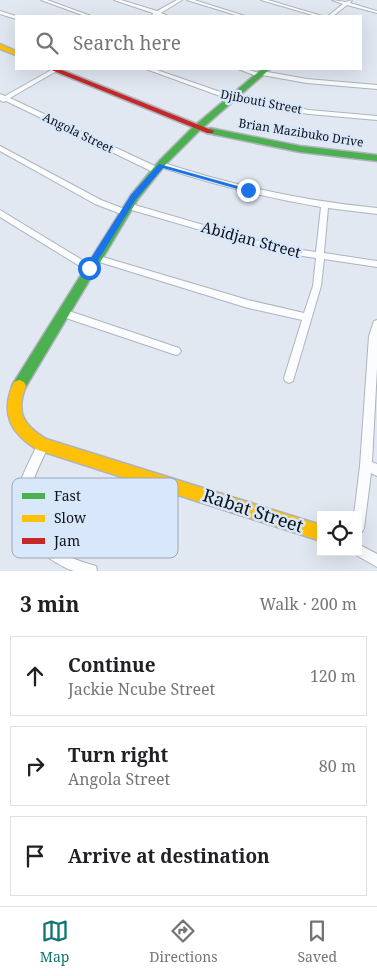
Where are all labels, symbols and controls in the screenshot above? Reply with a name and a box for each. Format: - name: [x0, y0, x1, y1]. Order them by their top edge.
- search box: [15, 15, 362, 70]
- icon: search: [33, 29, 61, 57]
- text: Search here: [73, 30, 181, 56]
- street label: Djibouti Street: [219, 85, 303, 118]
- street label: Angola Street: [40, 108, 116, 157]
- street label: Brian Mazibuko Drive: [237, 114, 365, 151]
- route end: [237, 179, 260, 202]
- street label: Abidjan Street: [199, 216, 303, 262]
- route start: [78, 257, 101, 280]
- legend: [12, 478, 178, 558]
- street label: Rabat Street: [200, 483, 307, 538]
- text: Fast: [54, 486, 81, 505]
- text: Slow: [54, 508, 87, 527]
- map controls: [317, 511, 362, 556]
- button: locate: [317, 511, 362, 556]
- text: Jam: [53, 531, 80, 550]
- text: 3 min: [20, 590, 79, 618]
- text: Walk · 200 m: [260, 593, 357, 615]
- text: Continue: [68, 652, 156, 678]
- icon: ahead: [21, 662, 49, 690]
- text: 120 m: [310, 665, 356, 687]
- text: Jackie Ncube Street: [68, 678, 215, 700]
- text: Turn right: [68, 742, 168, 768]
- icon: right: [21, 752, 49, 780]
- text: 80 m: [319, 755, 356, 777]
- text: Angola Street: [68, 768, 170, 790]
- icon: arrive: [21, 842, 49, 870]
- text: Arrive at destination: [68, 843, 270, 869]
- tab: Map: [40, 917, 69, 966]
- tab: Directions: [149, 917, 218, 966]
- tab: Saved: [297, 917, 337, 966]

